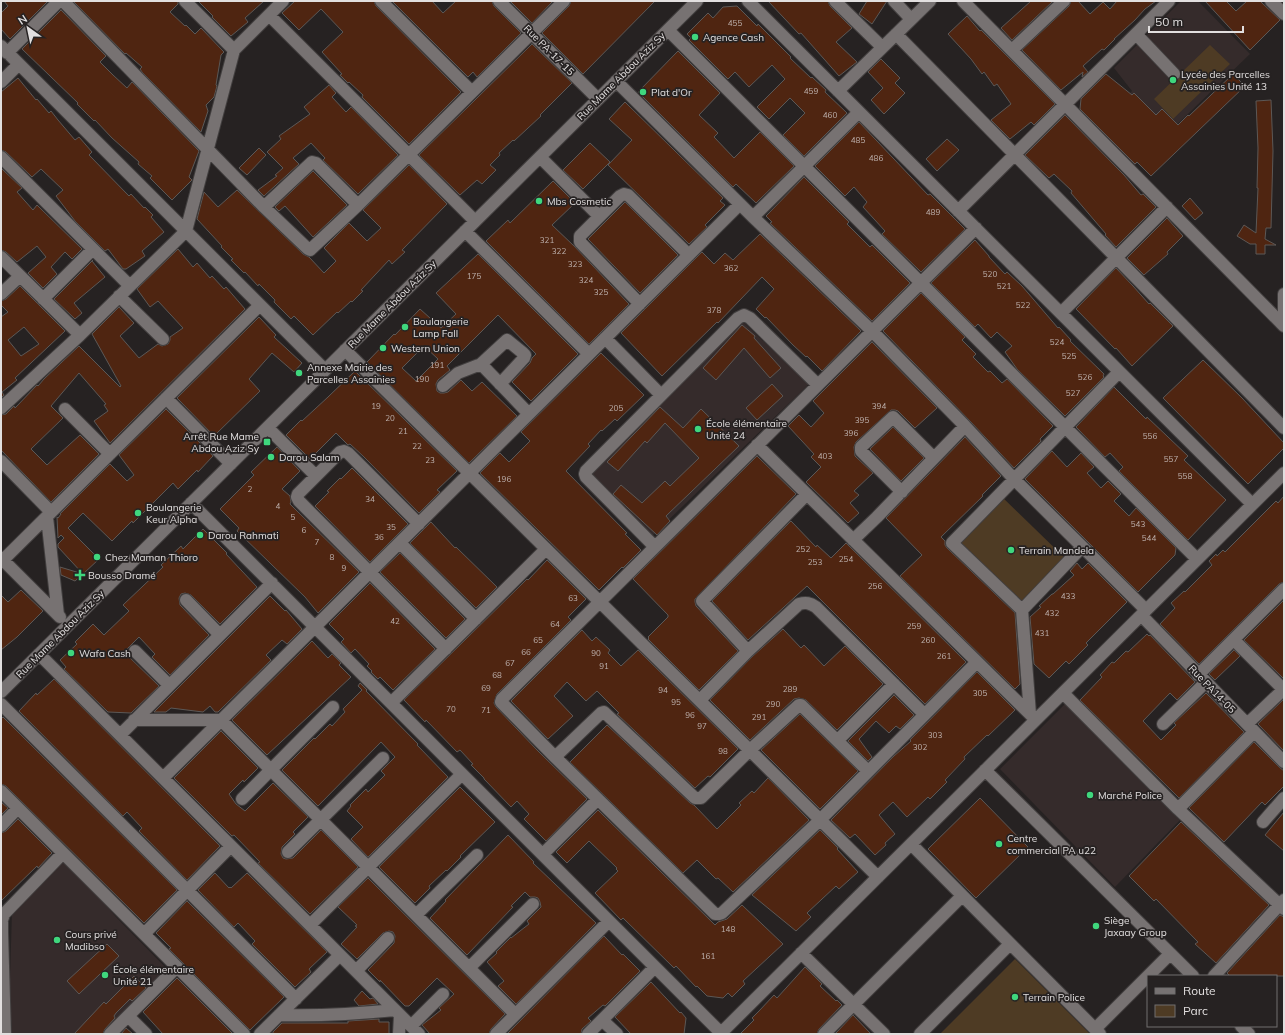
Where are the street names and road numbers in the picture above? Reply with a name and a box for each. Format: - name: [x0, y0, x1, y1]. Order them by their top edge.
- street label: Rue PA-17-15: [521, 22, 577, 78]
- street label: Rue Mame Abdou Aziz Sy: [574, 29, 668, 123]
- street label: Rue Mame Abdou Aziz Sy: [345, 257, 439, 351]
- street label: Rue Mame Abdou Aziz Sy: [13, 587, 107, 681]
- street label: Rue PA14-05: [1186, 662, 1238, 716]

